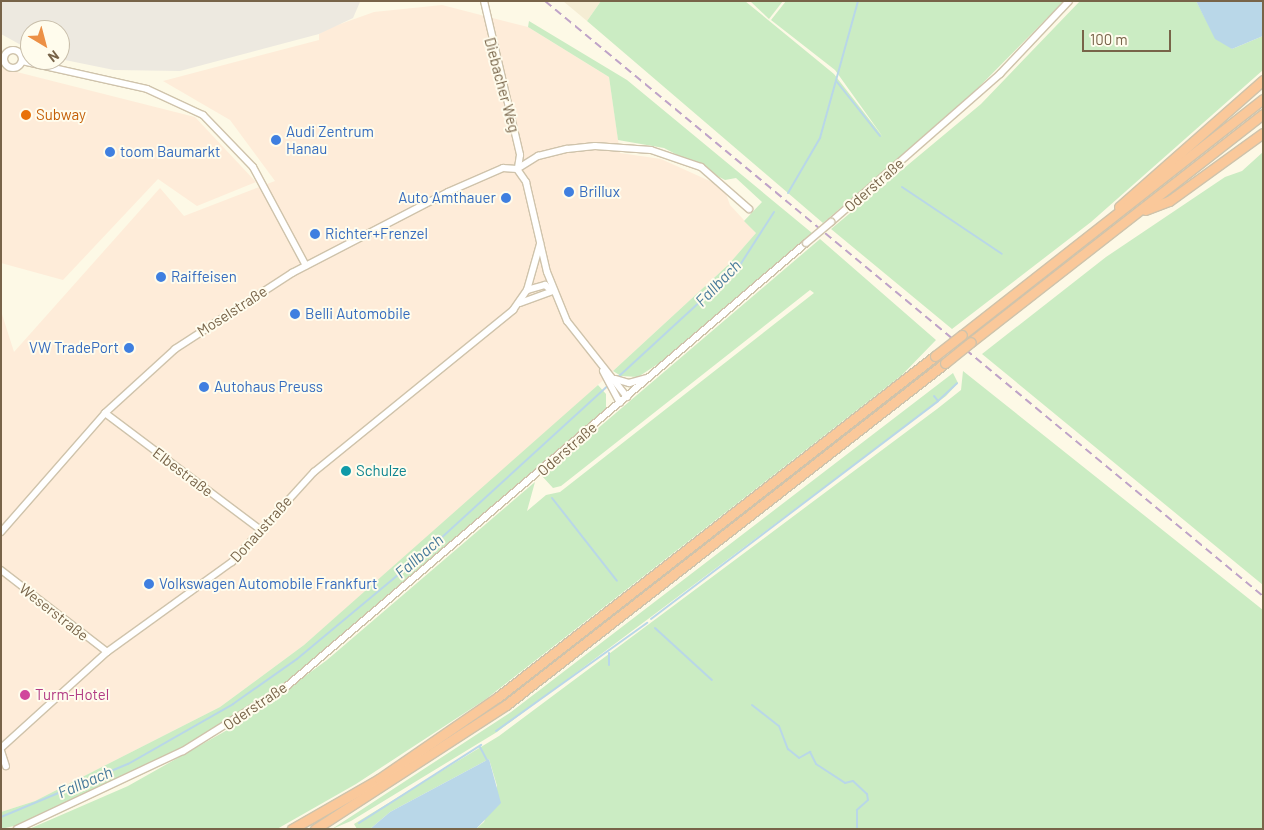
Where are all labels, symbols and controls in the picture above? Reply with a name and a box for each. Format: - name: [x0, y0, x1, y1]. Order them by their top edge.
- north arrow: [20, 20, 70, 70]
- scale bar: [1084, 20, 1173, 52]
- text: 100 m: [1090, 30, 1128, 48]
- street label: Diebacher Weg: [481, 36, 523, 134]
- text: N: [45, 47, 63, 66]
- place label: Subway: [36, 106, 86, 124]
- marker: Subway: [20, 109, 32, 121]
- place label: Audi Zentrum Hanau: [286, 122, 374, 157]
- marker: Audi Zentrum Hanau: [270, 134, 282, 146]
- place label: toom Baumarkt: [120, 143, 221, 161]
- marker: toom Baumarkt: [104, 146, 116, 158]
- street label: Oderstraße: [841, 154, 907, 216]
- place label: Brillux: [579, 183, 620, 201]
- marker: Brillux: [563, 186, 575, 198]
- place label: Auto Amthauer: [398, 189, 496, 207]
- marker: Auto Amthauer: [500, 192, 512, 204]
- place label: Richter+Frenzel: [325, 225, 428, 243]
- marker: Richter+Frenzel: [309, 228, 321, 240]
- water label: Fallbach: [691, 256, 745, 310]
- place label: Raiffeisen: [171, 268, 237, 286]
- marker: Raiffeisen: [155, 271, 167, 283]
- street label: Moselstraße: [194, 282, 270, 340]
- place label: Belli Automobile: [305, 305, 411, 323]
- marker: Belli Automobile: [289, 308, 301, 320]
- place label: VW TradePort: [29, 339, 119, 357]
- marker: VW TradePort: [123, 342, 135, 354]
- place label: Autohaus Preuss: [214, 378, 323, 396]
- marker: Autohaus Preuss: [198, 381, 210, 393]
- street label: Oderstraße: [534, 418, 600, 480]
- street label: Elbestraße: [149, 444, 217, 500]
- place label: Schulze: [356, 462, 407, 480]
- marker: Schulze: [340, 465, 352, 477]
- street label: Donaustraße: [226, 492, 296, 566]
- water label: Fallbach: [391, 530, 447, 582]
- place label: Volkswagen Automobile Frankfurt: [159, 575, 377, 593]
- marker: Volkswagen Automobile Frankfurt: [143, 578, 155, 590]
- street label: Weserstraße: [16, 579, 92, 645]
- street label: Oderstraße: [220, 678, 290, 734]
- place label: Turm-Hotel: [35, 686, 109, 704]
- marker: Turm-Hotel: [19, 689, 31, 701]
- water label: Fallbach: [55, 762, 115, 802]

